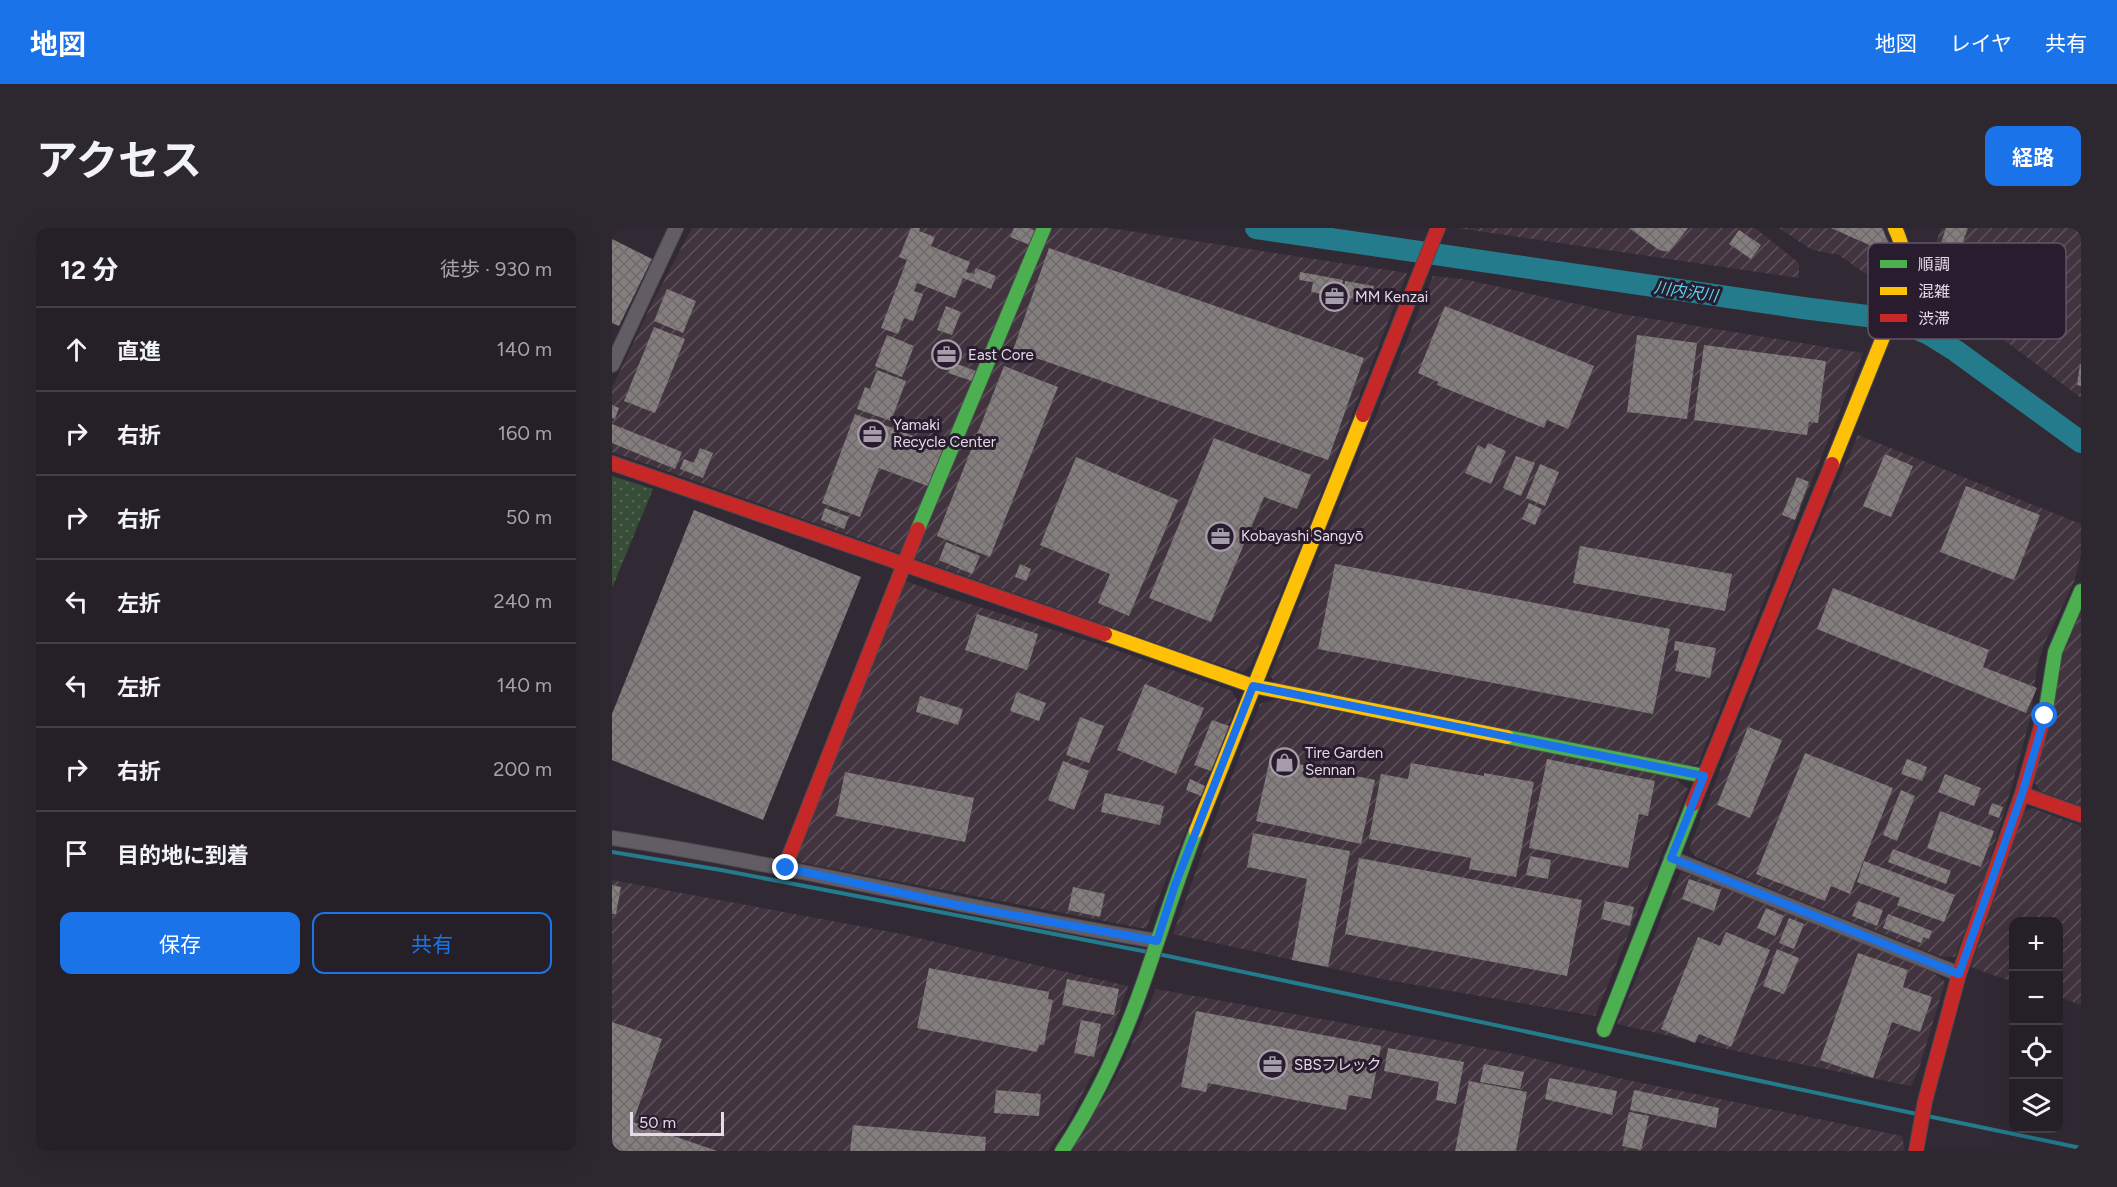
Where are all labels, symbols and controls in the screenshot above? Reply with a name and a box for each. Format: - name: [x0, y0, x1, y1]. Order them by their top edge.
- text: 地図: [30, 27, 86, 61]
- text: 地図: [1875, 31, 1917, 56]
- text: レイヤ: [1950, 31, 2012, 56]
- text: 共有: [2045, 31, 2087, 56]
- button: 経路: [1985, 126, 2081, 186]
- text: アクセス: [36, 135, 202, 186]
- legend: [1868, 243, 2066, 339]
- text: 12 分: [60, 254, 118, 286]
- text: 順調: [1918, 255, 1950, 274]
- text: 徒歩 · 930 m: [440, 257, 552, 281]
- water label: 川内沢川: [1653, 278, 1721, 306]
- office icon: MM Kenzai: [1318, 281, 1350, 313]
- text: 混雑: [1918, 282, 1950, 301]
- place label: MM Kenzai: [1355, 288, 1428, 306]
- text: 渋滞: [1918, 309, 1950, 328]
- icon: ahead: [60, 333, 93, 366]
- text: 140 m: [497, 337, 552, 361]
- text: 直進: [117, 338, 161, 365]
- office icon: East Core: [931, 339, 963, 371]
- place label: East Core: [968, 346, 1034, 364]
- place label: Yamaki Recycle Center: [893, 416, 996, 451]
- icon: right: [60, 417, 93, 450]
- office icon: Yamaki Recycle Center: [856, 418, 888, 450]
- text: 160 m: [498, 421, 552, 445]
- text: 右折: [117, 422, 161, 449]
- icon: right: [60, 501, 93, 534]
- text: 50 m: [506, 505, 552, 529]
- text: 右折: [117, 506, 161, 533]
- office icon: Kobayashi Sangyō: [1204, 520, 1236, 552]
- place label: Kobayashi Sangyō: [1241, 527, 1364, 545]
- icon: left: [60, 585, 93, 618]
- text: 240 m: [494, 589, 552, 613]
- text: 左折: [117, 590, 161, 617]
- icon: left: [60, 669, 93, 702]
- text: 140 m: [497, 673, 552, 697]
- text: 左折: [117, 674, 161, 701]
- route start: [2031, 702, 2057, 728]
- place label: Tire Garden Sennan: [1305, 744, 1383, 779]
- shop icon: Tire Garden Sennan: [1268, 746, 1300, 778]
- icon: right: [60, 753, 93, 786]
- text: 200 m: [493, 757, 552, 781]
- text: 右折: [117, 758, 161, 785]
- icon: arrive: [60, 837, 93, 870]
- text: 目的地に到着: [117, 842, 249, 869]
- route end: [772, 854, 798, 880]
- button: 保存: [60, 912, 300, 974]
- button: 共有: [312, 912, 552, 974]
- map controls: [2009, 917, 2063, 1133]
- button: +: [2009, 917, 2063, 971]
- button: −: [2009, 971, 2063, 1025]
- button: locate: [2009, 1025, 2063, 1079]
- office icon: SBSフレック: [1257, 1049, 1289, 1081]
- place label: SBSフレック: [1294, 1056, 1382, 1074]
- button: layers: [2009, 1079, 2063, 1133]
- scale bar: [630, 1109, 724, 1136]
- text: 50 m: [639, 1113, 676, 1132]

